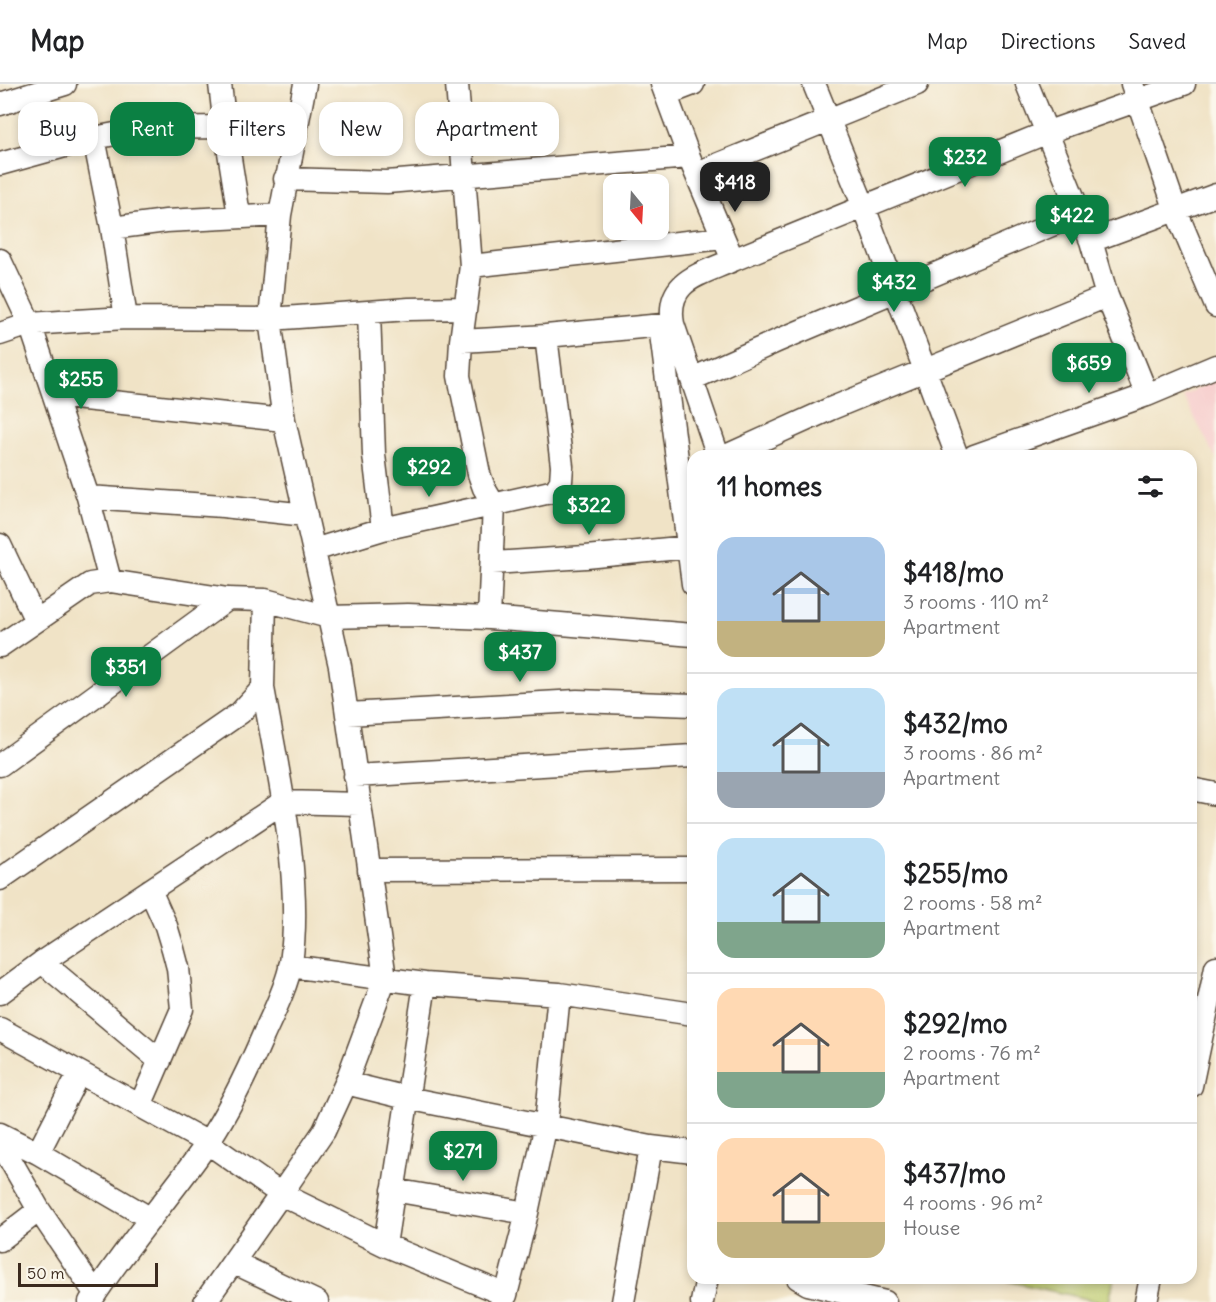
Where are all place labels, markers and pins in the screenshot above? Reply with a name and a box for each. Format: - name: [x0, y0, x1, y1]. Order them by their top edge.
- pin: $232: [929, 137, 1001, 188]
- pin: $418: [699, 162, 771, 213]
- pin: $422: [1036, 195, 1108, 246]
- pin: $432: [858, 262, 930, 313]
- pin: $659: [1053, 343, 1125, 394]
- pin: $255: [45, 359, 117, 410]
- pin: $292: [393, 447, 465, 498]
- pin: $322: [553, 485, 625, 536]
- pin: $437: [484, 632, 556, 683]
- pin: $351: [90, 647, 162, 698]
- pin: $271: [427, 1131, 499, 1182]

